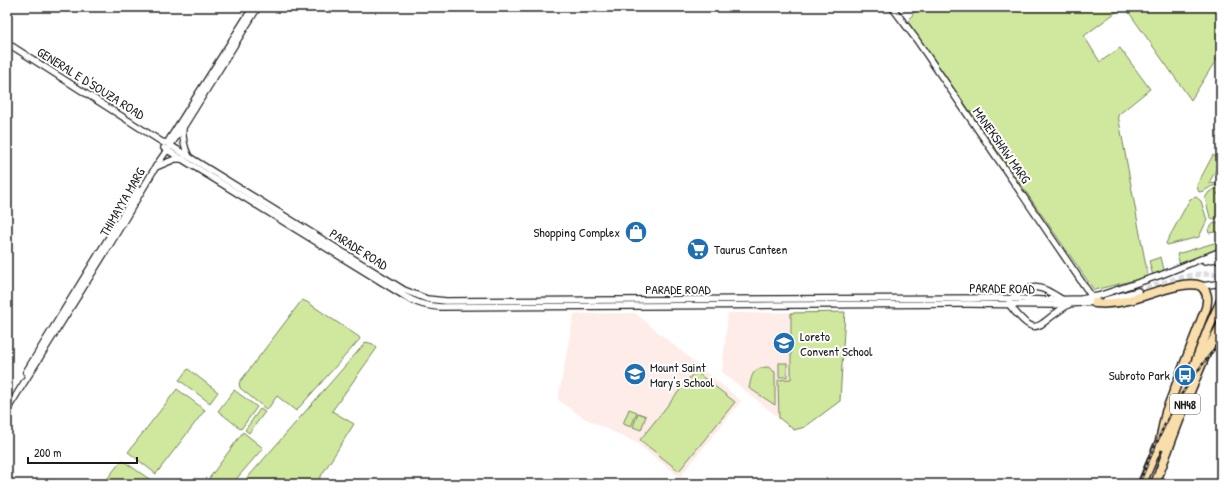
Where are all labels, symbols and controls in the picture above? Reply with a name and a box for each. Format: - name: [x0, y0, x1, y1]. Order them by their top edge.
- street label: GENERAL E D'SOUZA ROAD: [34, 43, 149, 124]
- street label: MANEKSHAW MARG: [969, 103, 1035, 187]
- street label: THIMAYYA MARG: [95, 164, 149, 240]
- shop icon: Shopping Complex: [623, 219, 649, 245]
- place label: Shopping Complex: [533, 223, 620, 241]
- street label: PARADE ROAD: [326, 224, 392, 274]
- supermarket icon: Taurus Canteen: [685, 236, 711, 262]
- place label: Taurus Canteen: [714, 240, 787, 258]
- street label: PARADE ROAD: [969, 278, 1036, 298]
- street label: PARADE ROAD: [645, 280, 712, 298]
- place label: Loreto Convent School: [800, 327, 873, 360]
- school or university icon: Loreto Convent School: [771, 330, 797, 356]
- place label: Mount Saint Mary's School: [650, 358, 714, 391]
- school or university icon: Mount Saint Mary's School: [622, 361, 648, 387]
- bus stop icon: Subroto Park: [1172, 362, 1198, 388]
- place label: Subroto Park: [1109, 366, 1171, 384]
- road number: NH48: [1170, 394, 1200, 414]
- scale bar: [28, 439, 137, 465]
- text: 200 m: [34, 444, 61, 461]

